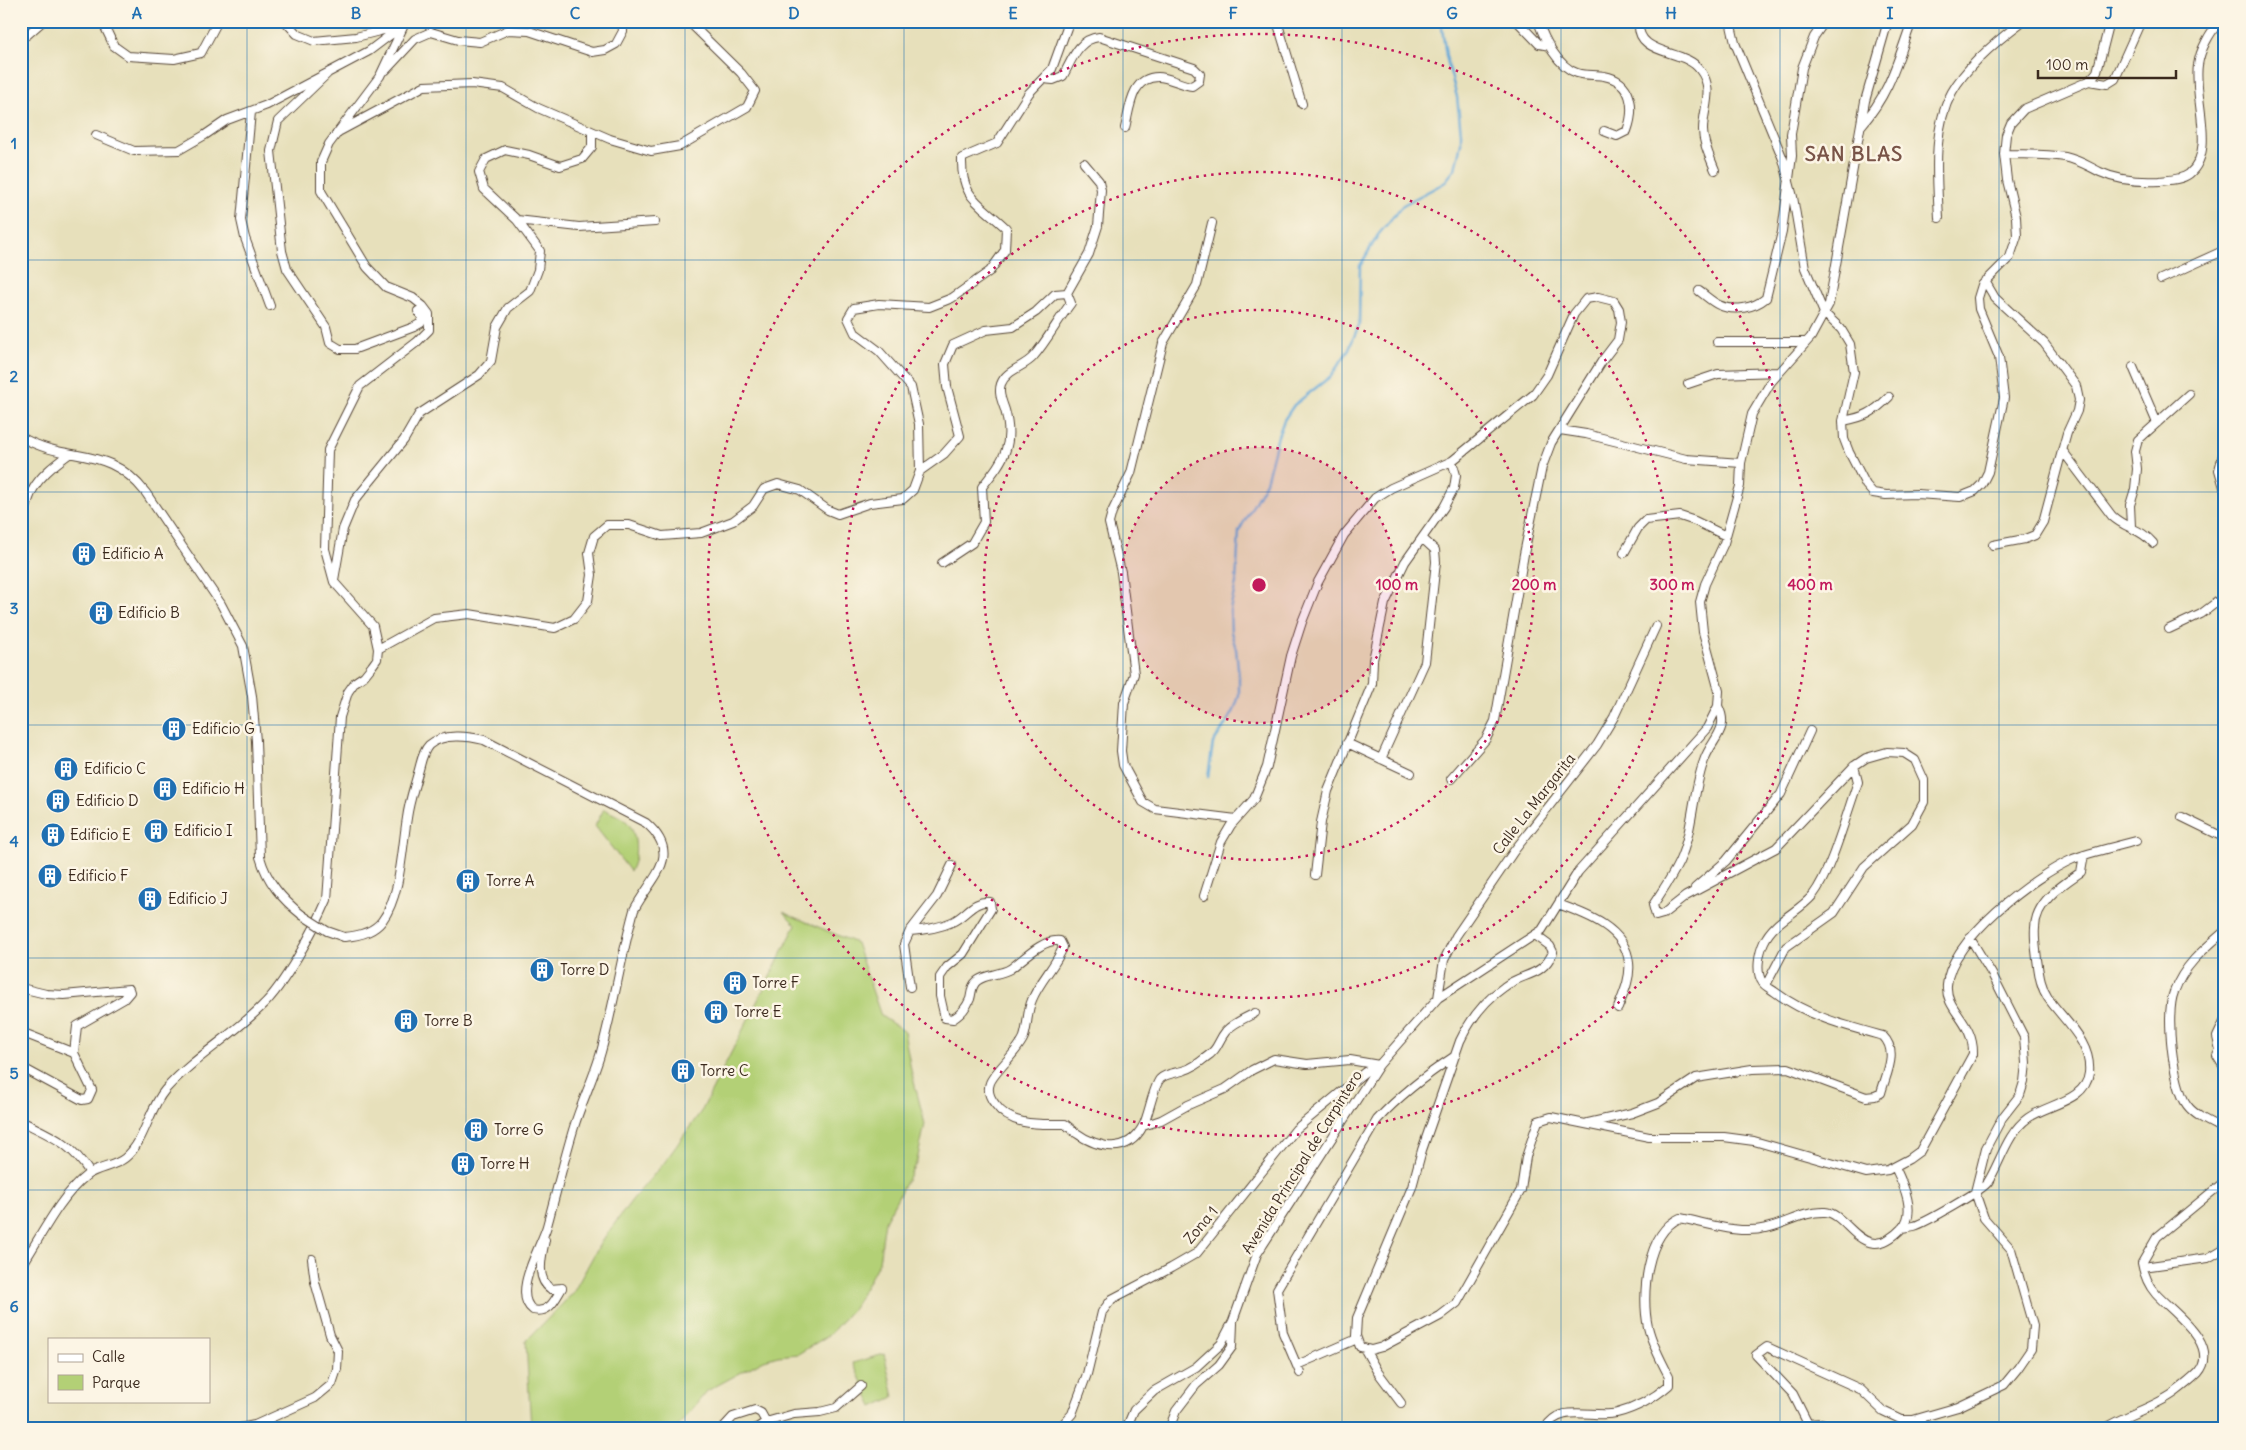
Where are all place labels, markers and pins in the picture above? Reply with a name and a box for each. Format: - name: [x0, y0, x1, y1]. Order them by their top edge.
- building icon: Edificio A: [71, 541, 97, 567]
- place label: Edificio A: [102, 544, 164, 563]
- centre of rings: [1250, 576, 1268, 594]
- building icon: Edificio B: [88, 600, 114, 626]
- place label: Edificio B: [118, 603, 180, 622]
- building icon: Edificio G: [161, 716, 187, 742]
- place label: Edificio G: [192, 719, 255, 738]
- building icon: Edificio C: [53, 756, 79, 782]
- place label: Edificio C: [84, 759, 146, 778]
- building icon: Edificio H: [152, 776, 178, 802]
- place label: Edificio H: [182, 779, 245, 798]
- building icon: Edificio D: [45, 788, 71, 814]
- place label: Edificio D: [76, 791, 139, 810]
- building icon: Edificio I: [143, 818, 169, 844]
- place label: Edificio I: [174, 821, 233, 840]
- building icon: Edificio E: [40, 822, 66, 848]
- place label: Edificio E: [70, 825, 131, 844]
- building icon: Edificio F: [37, 863, 63, 889]
- place label: Edificio F: [68, 866, 129, 885]
- building icon: Torre A: [455, 868, 481, 894]
- place label: Torre A: [486, 871, 535, 890]
- building icon: Edificio J: [137, 886, 163, 912]
- place label: Edificio J: [168, 889, 228, 908]
- building icon: Torre D: [529, 957, 555, 983]
- place label: Torre D: [560, 960, 609, 979]
- building icon: Torre F: [722, 970, 748, 996]
- place label: Torre F: [752, 973, 800, 992]
- building icon: Torre E: [703, 999, 729, 1025]
- place label: Torre E: [734, 1002, 782, 1021]
- building icon: Torre B: [393, 1008, 419, 1034]
- place label: Torre B: [424, 1011, 473, 1030]
- building icon: Torre C: [670, 1058, 696, 1084]
- place label: Torre C: [700, 1061, 749, 1080]
- building icon: Torre G: [463, 1117, 489, 1143]
- place label: Torre G: [494, 1120, 544, 1139]
- building icon: Torre H: [450, 1151, 476, 1177]
- place label: Torre H: [480, 1154, 530, 1173]

